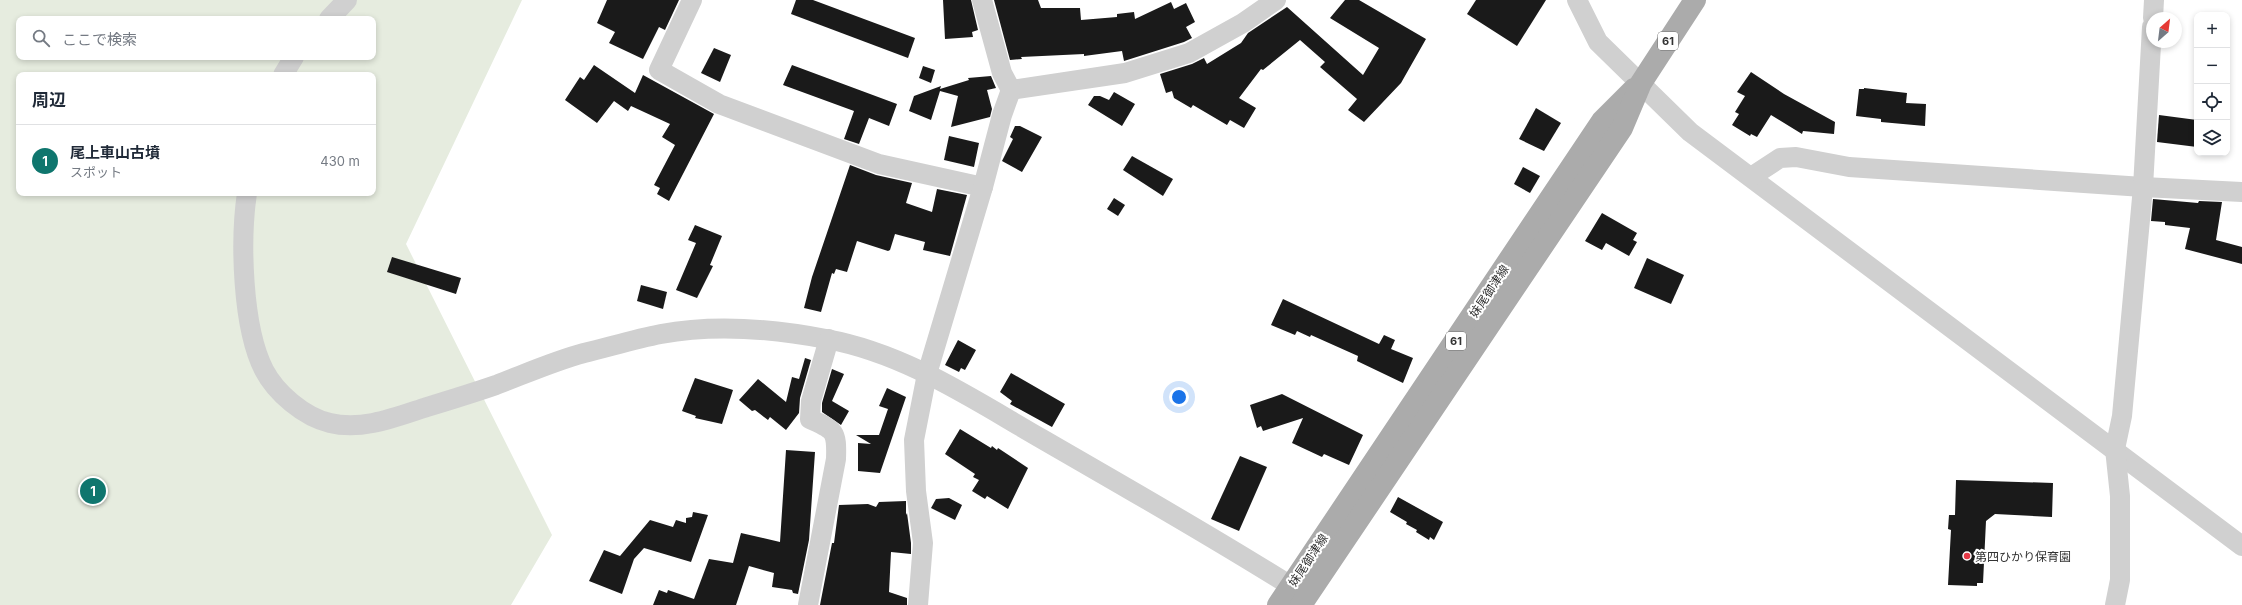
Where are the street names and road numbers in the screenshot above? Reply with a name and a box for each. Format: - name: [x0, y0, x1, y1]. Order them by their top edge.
- road number: 61: [1658, 32, 1678, 50]
- street label: 妹尾御津線: [1466, 262, 1512, 320]
- road number: 61: [1446, 332, 1466, 350]
- street label: 妹尾御津線: [1285, 531, 1331, 589]

